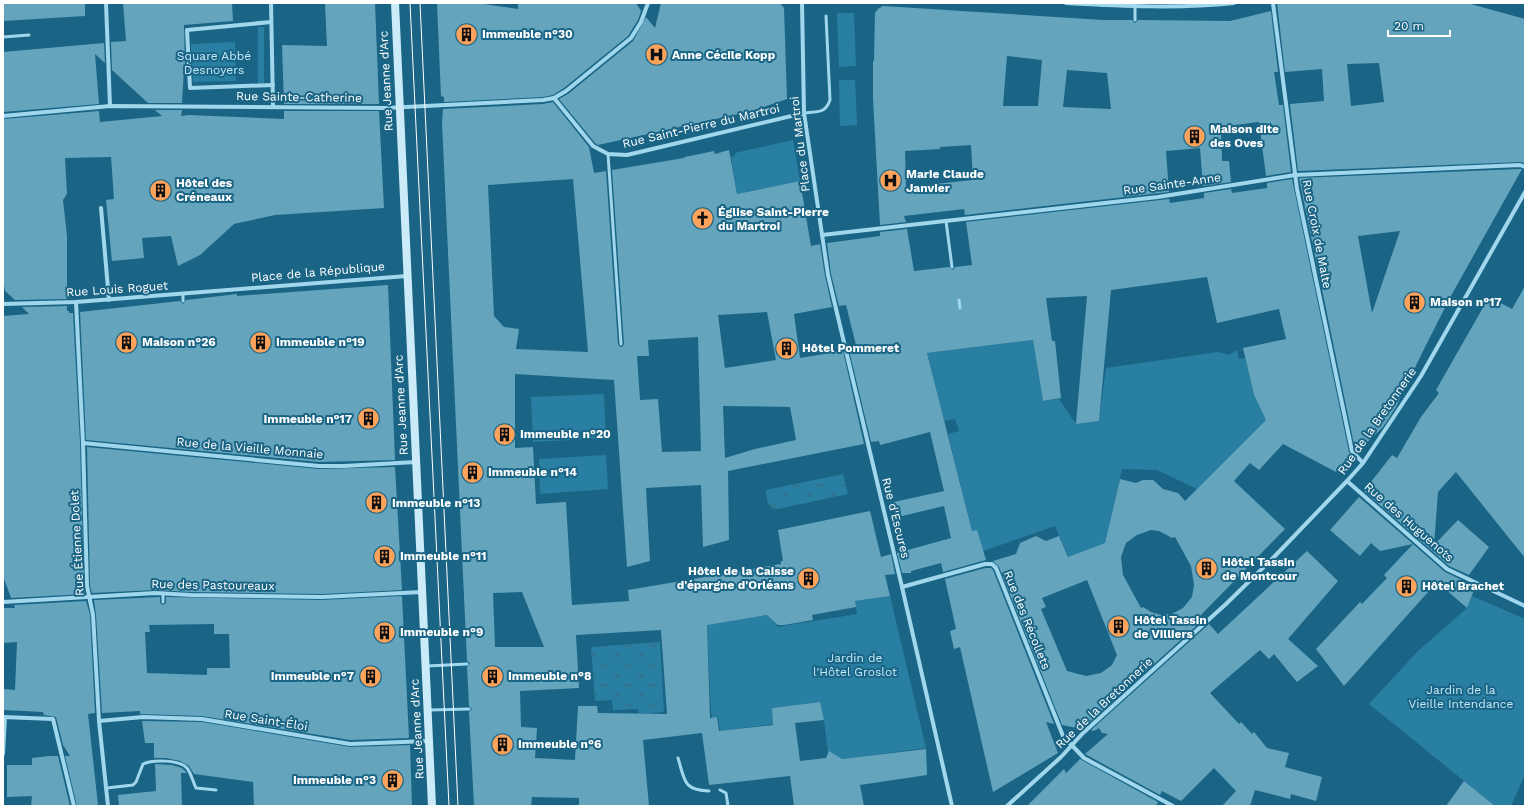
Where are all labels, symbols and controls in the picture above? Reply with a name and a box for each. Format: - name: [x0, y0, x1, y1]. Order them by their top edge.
- scale bar: [1388, 12, 1450, 38]
- text: 20 m: [1394, 19, 1424, 33]
- building icon: Immeuble n°30: [454, 21, 480, 47]
- place label: Immeuble n°30: [482, 27, 573, 41]
- street label: Rue Jeanne d'Arc: [376, 30, 396, 132]
- hospital icon: Anne Cécile Kopp: [644, 42, 670, 68]
- place label: Anne Cécile Kopp: [672, 48, 776, 62]
- park label: Square Abbé Desnoyers: [177, 49, 251, 77]
- street label: Rue Sainte-Catherine: [236, 89, 362, 105]
- street label: Place du Martroi: [787, 95, 813, 193]
- street label: Rue Saint-Pierre du Martroi: [621, 101, 781, 151]
- place label: Maison dite des Oves: [1210, 122, 1279, 150]
- building icon: Maison dite des Oves: [1182, 123, 1208, 149]
- place label: Marie Claude Janvier: [906, 167, 984, 195]
- hospital icon: Marie Claude Janvier: [877, 168, 903, 194]
- street label: Rue Sainte-Anne: [1122, 170, 1222, 198]
- place label: Hôtel des Créneaux: [176, 176, 233, 204]
- building icon: Hôtel des Créneaux: [147, 177, 173, 203]
- street label: Rue Croix de Malte: [1300, 178, 1334, 290]
- place label: Église Saint-Pierre du Martroi: [718, 205, 829, 233]
- church icon: Église Saint-Pierre du Martroi: [690, 206, 716, 232]
- street label: Place de la République: [251, 259, 386, 285]
- street label: Rue Louis Roguet: [66, 278, 168, 300]
- building icon: Maison n°17: [1402, 289, 1428, 315]
- place label: Maison n°17: [1430, 295, 1502, 309]
- building icon: Maison n°26: [113, 329, 139, 355]
- building icon: Immeuble n°19: [247, 329, 273, 355]
- place label: Maison n°26: [142, 335, 216, 349]
- place label: Immeuble n°19: [276, 335, 365, 349]
- building icon: Hôtel Pommeret: [773, 335, 799, 361]
- place label: Hôtel Pommeret: [802, 341, 900, 355]
- street label: Rue Jeanne d'Arc: [391, 354, 411, 456]
- street label: Rue de la Bretonnerie: [1335, 365, 1419, 477]
- building icon: Immeuble n°17: [355, 406, 381, 432]
- place label: Immeuble n°17: [264, 412, 352, 426]
- building icon: Immeuble n°20: [491, 421, 517, 447]
- place label: Immeuble n°20: [520, 427, 611, 441]
- street label: Rue de la Vieille Monnaie: [176, 435, 324, 461]
- building icon: Immeuble n°14: [459, 459, 485, 485]
- place label: Immeuble n°14: [488, 465, 577, 479]
- street label: Rue d'Escures: [879, 476, 913, 560]
- street label: Rue des Huguenots: [1361, 479, 1457, 565]
- street label: Rue Étienne Dolet: [67, 490, 87, 596]
- building icon: Immeuble n°13: [363, 490, 389, 516]
- place label: Immeuble n°13: [392, 496, 480, 510]
- building icon: Immeuble n°11: [371, 543, 397, 569]
- place label: Immeuble n°11: [400, 549, 486, 563]
- place label: Hôtel Tassin de Montcour: [1222, 555, 1298, 583]
- building icon: Hôtel Tassin de Montcour: [1193, 556, 1219, 582]
- place label: Hôtel de la Caisse d'épargne d'Orléans: [677, 564, 795, 592]
- building icon: Hôtel de la Caisse d'épargne d'Orléans: [796, 565, 822, 591]
- street label: Rue des Récollets: [1001, 569, 1053, 671]
- building icon: Hôtel Brachet: [1393, 573, 1419, 599]
- street label: Rue des Pastoureaux: [151, 577, 275, 593]
- place label: Hôtel Brachet: [1422, 579, 1505, 593]
- place label: Hôtel Tassin de Villiers: [1134, 613, 1207, 641]
- building icon: Hôtel Tassin de Villiers: [1105, 614, 1131, 640]
- building icon: Immeuble n°9: [372, 619, 398, 645]
- place label: Immeuble n°9: [400, 625, 483, 639]
- park label: Jardin de l'Hôtel Groslot: [813, 651, 897, 679]
- street label: Rue de la Bretonnerie: [1053, 654, 1155, 752]
- building icon: Immeuble n°7: [357, 663, 383, 689]
- building icon: Immeuble n°8: [479, 663, 505, 689]
- place label: Immeuble n°7: [271, 669, 354, 683]
- place label: Immeuble n°8: [508, 669, 592, 683]
- street label: Rue Jeanne d'Arc: [407, 678, 427, 780]
- park label: Jardin de la Vieille Intendance: [1408, 683, 1514, 711]
- street label: Rue Saint-Éloi: [223, 707, 309, 733]
- building icon: Immeuble n°6: [490, 731, 516, 757]
- place label: Immeuble n°6: [518, 737, 601, 751]
- building icon: Immeuble n°3: [379, 767, 405, 793]
- place label: Immeuble n°3: [293, 773, 376, 787]

